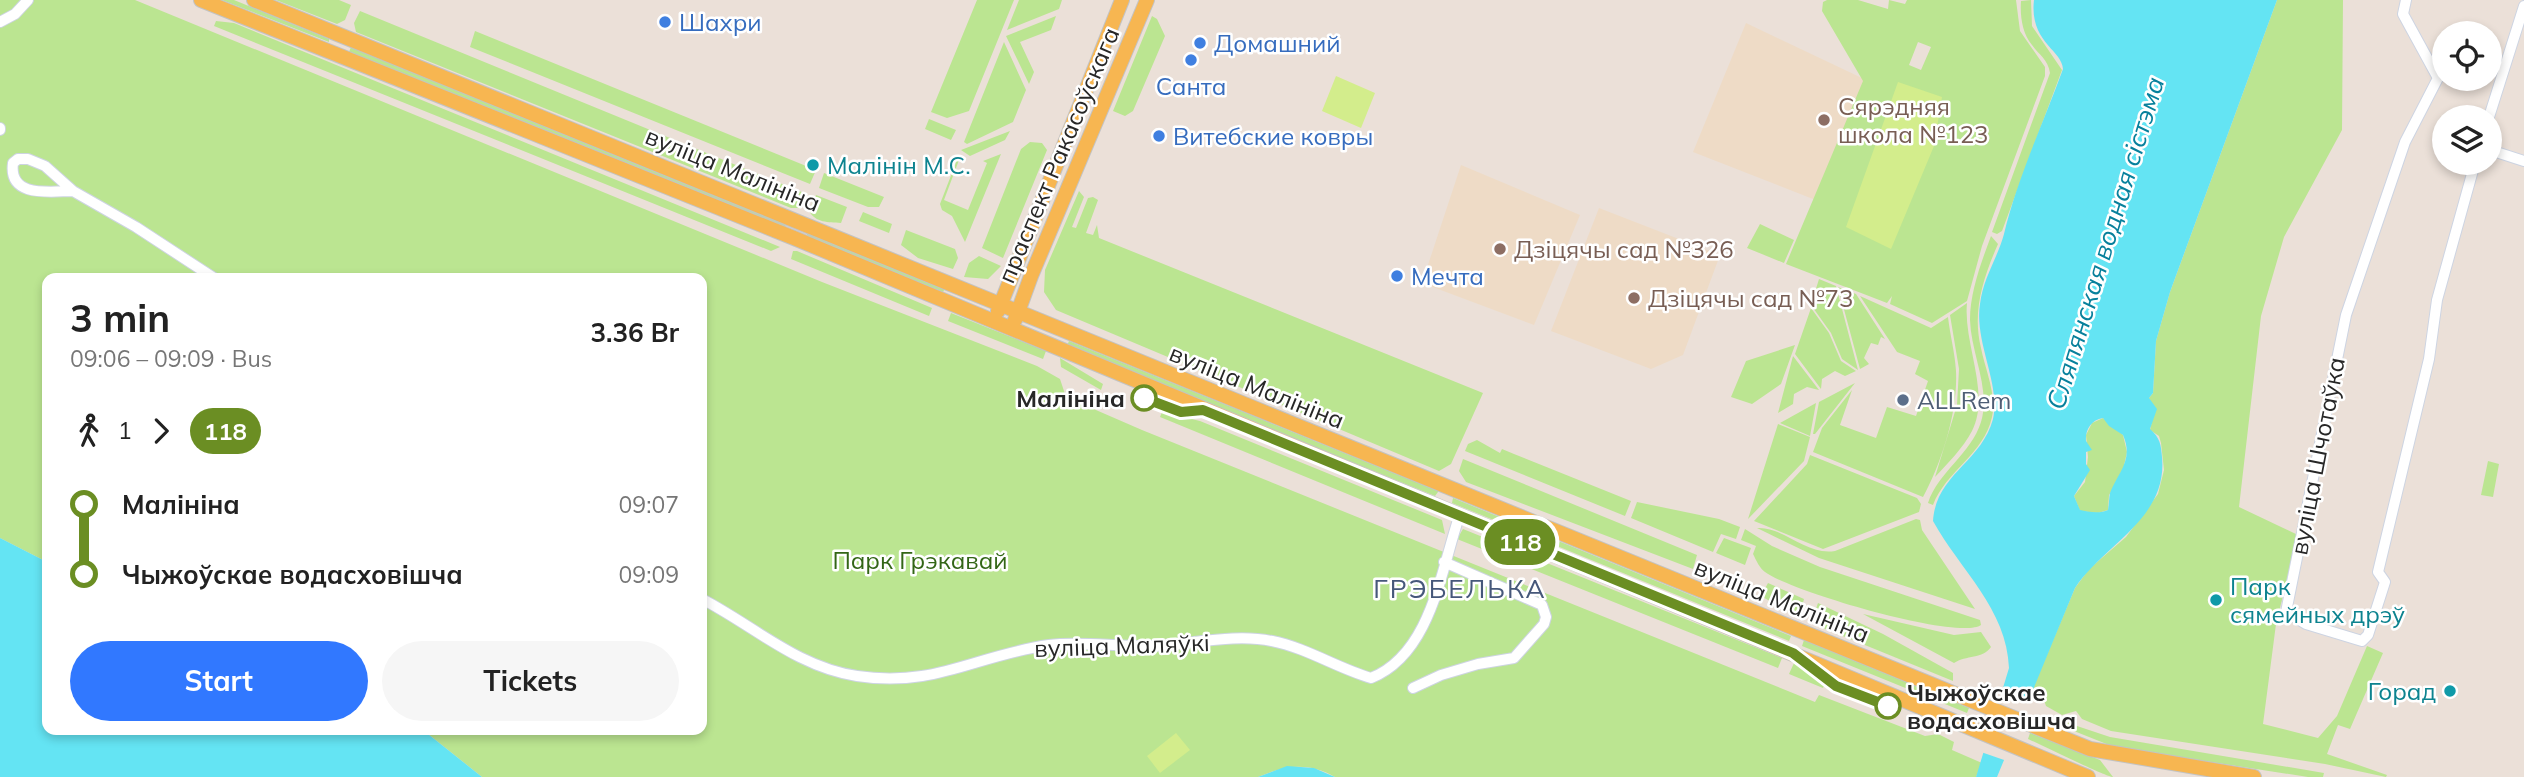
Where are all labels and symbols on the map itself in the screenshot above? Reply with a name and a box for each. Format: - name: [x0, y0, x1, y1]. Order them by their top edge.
- place label: Шахри: [679, 7, 762, 37]
- marker: Шахри: [657, 14, 673, 30]
- street label: праспект Ракасоўскага: [991, 23, 1125, 287]
- place label: Домашний: [1214, 28, 1341, 58]
- marker: Домашний: [1192, 35, 1208, 51]
- marker: Санта: [1183, 52, 1199, 68]
- place label: Санта: [1156, 71, 1226, 101]
- water label: Сляпянская водная сістэма: [2039, 73, 2171, 413]
- place label: Сярэдняя школа №123: [1838, 91, 1988, 149]
- marker: Сярэдняя школа №123: [1816, 112, 1832, 128]
- street label: вуліца Малініна: [641, 120, 825, 218]
- place label: Витебские ковры: [1173, 121, 1373, 151]
- marker: Витебские ковры: [1151, 128, 1167, 144]
- place label: Малінін М.С.: [827, 150, 971, 180]
- marker: Малінін М.С.: [805, 157, 821, 173]
- place label: Дзіцячы сад №326: [1514, 234, 1734, 264]
- marker: Дзіцячы сад №326: [1492, 241, 1508, 257]
- place label: Мечта: [1411, 261, 1484, 291]
- marker: Мечта: [1389, 268, 1405, 284]
- place label: Дзіцячы сад №73: [1648, 283, 1853, 313]
- marker: Дзіцячы сад №73: [1626, 290, 1642, 306]
- street label: вуліца Малініна: [1165, 337, 1349, 435]
- street label: вуліца Шчотаўка: [2283, 355, 2351, 557]
- place label: Малініна: [1016, 383, 1125, 413]
- marker: Малініна: [1131, 385, 1157, 411]
- place label: ALLRem: [1917, 385, 2011, 415]
- marker: ALLRem: [1895, 392, 1911, 408]
- line badge: 118: [1480, 519, 1560, 565]
- park label: Парк Грэкавай: [832, 545, 1008, 575]
- street label: вуліца Малініна: [1690, 551, 1874, 649]
- place label: Парк сямейных дрэў: [2230, 571, 2405, 629]
- district label: ГРЭБЕЛЬКА: [1373, 572, 1547, 605]
- marker: Парк сямейных дрэў: [2208, 592, 2224, 608]
- street label: вуліца Маляўкі: [1034, 627, 1210, 663]
- place label: Горад: [2368, 676, 2436, 706]
- place label: Чыжоўскае водасховішча: [1907, 677, 2076, 735]
- marker: Горад: [2442, 683, 2458, 699]
- marker: Чыжоўскае водасховішча: [1875, 693, 1901, 719]

